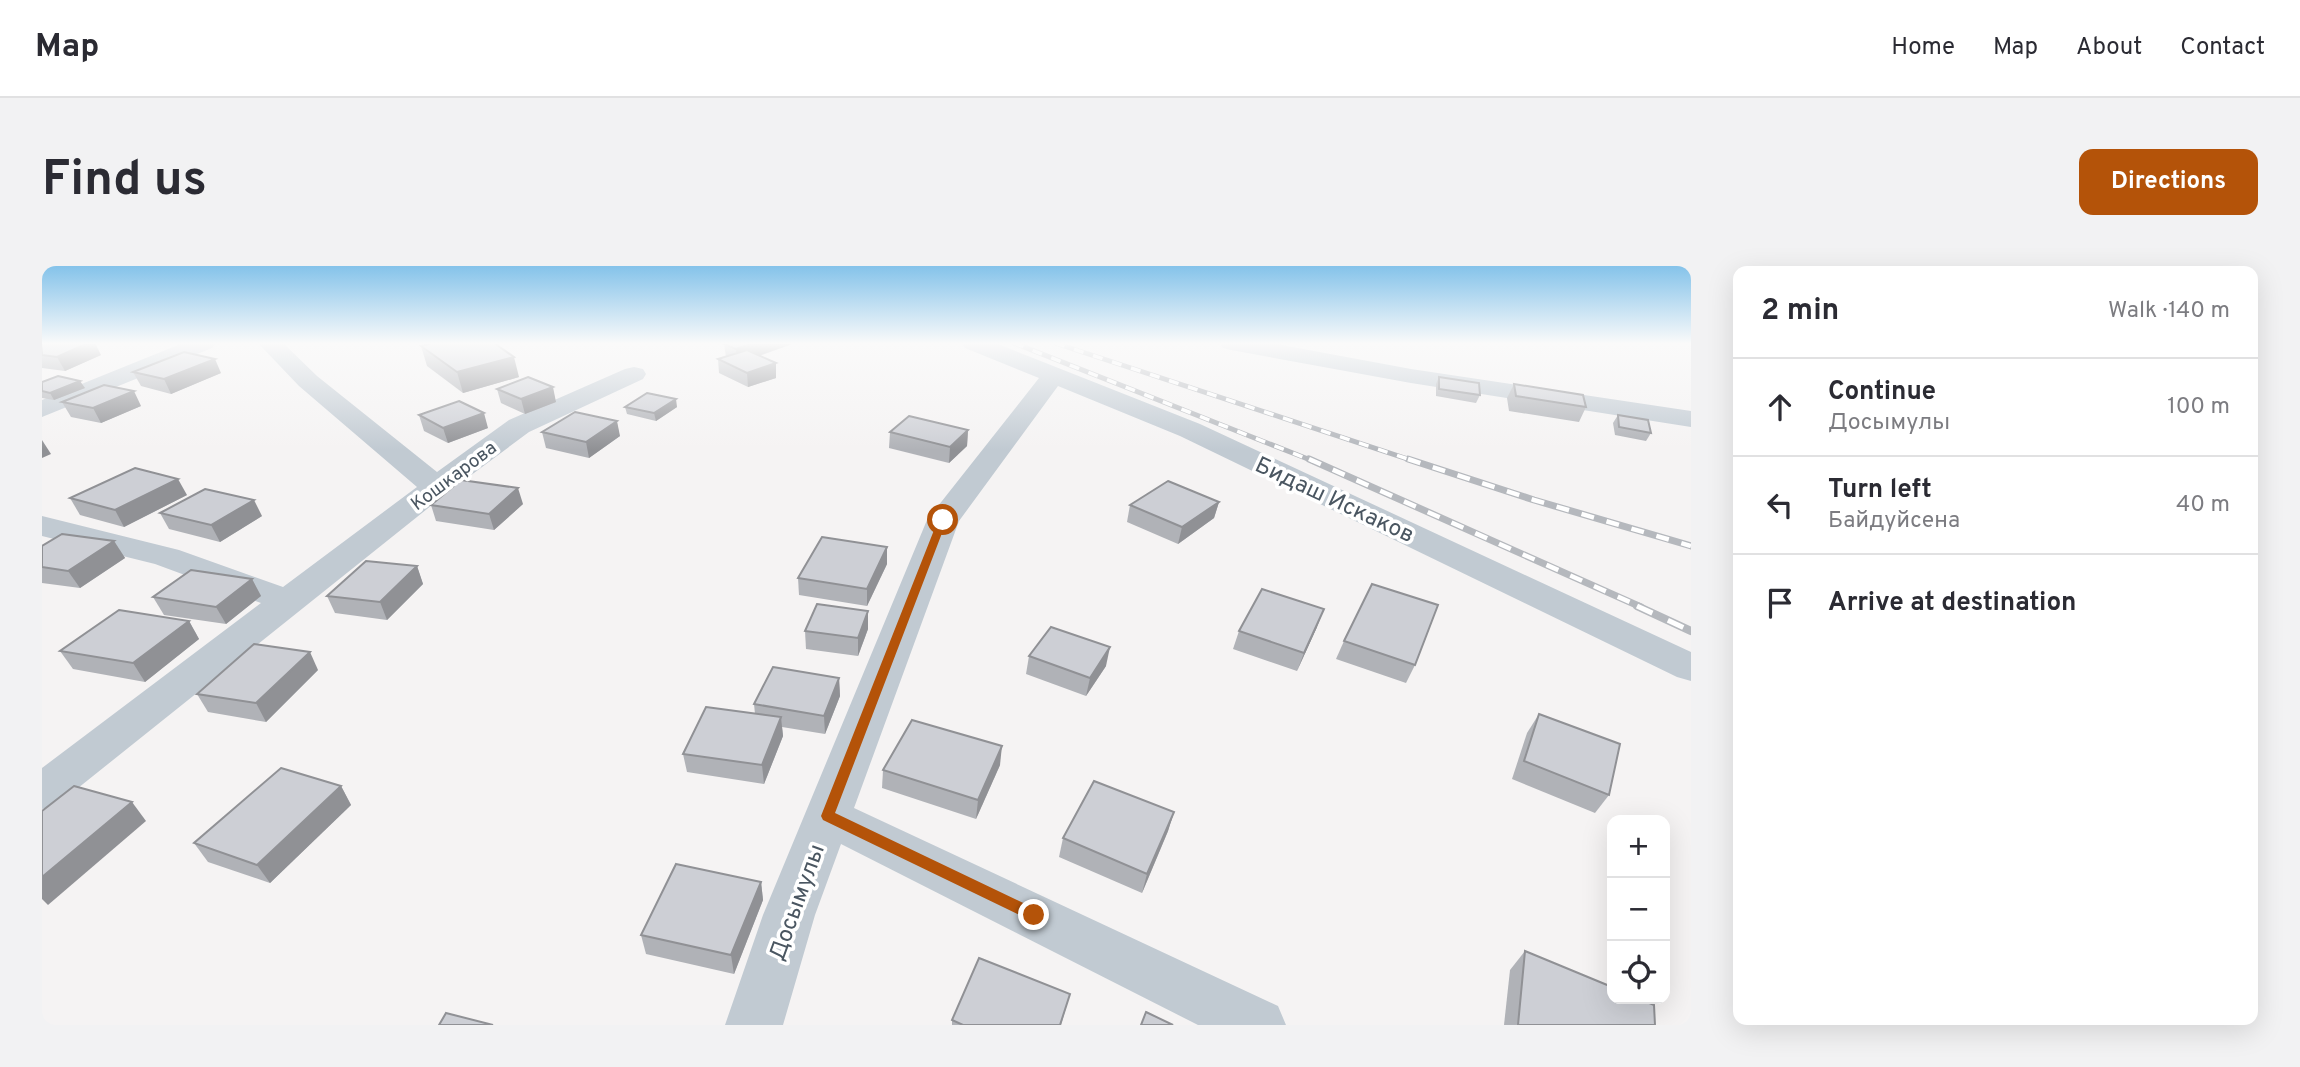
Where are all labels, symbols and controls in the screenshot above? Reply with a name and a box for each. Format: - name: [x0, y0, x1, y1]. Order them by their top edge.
- text: Map: [35, 27, 99, 69]
- text: Home: [1891, 33, 1955, 63]
- text: Map: [1993, 33, 2038, 63]
- text: About: [2076, 33, 2142, 63]
- text: Contact: [2180, 33, 2265, 63]
- button: Directions: [2079, 149, 2258, 215]
- text: Find us: [42, 151, 207, 213]
- text: 2 min: [1761, 293, 1839, 330]
- text: Walk · 140 m: [2108, 297, 2230, 326]
- text: Continue: [1828, 376, 1936, 409]
- icon: ahead: [1761, 388, 1799, 426]
- text: 100 m: [2167, 393, 2230, 422]
- text: Досымулы: [1828, 409, 1950, 438]
- street label: Кошкарова: [406, 436, 502, 517]
- street label: Бидаш Искаков: [1250, 452, 1418, 551]
- text: Turn left: [1828, 474, 1932, 507]
- icon: left: [1761, 486, 1799, 524]
- text: 40 m: [2176, 491, 2230, 520]
- route start: [927, 504, 958, 535]
- text: Байдуйсена: [1828, 507, 1960, 536]
- icon: arrive: [1761, 584, 1799, 622]
- text: Arrive at destination: [1828, 587, 2076, 620]
- map controls: [1607, 815, 1670, 1004]
- button: +: [1607, 815, 1670, 878]
- street label: Досымулы: [764, 841, 833, 965]
- button: −: [1607, 878, 1670, 941]
- route end: [1018, 899, 1049, 930]
- button: locate: [1607, 941, 1670, 1004]

